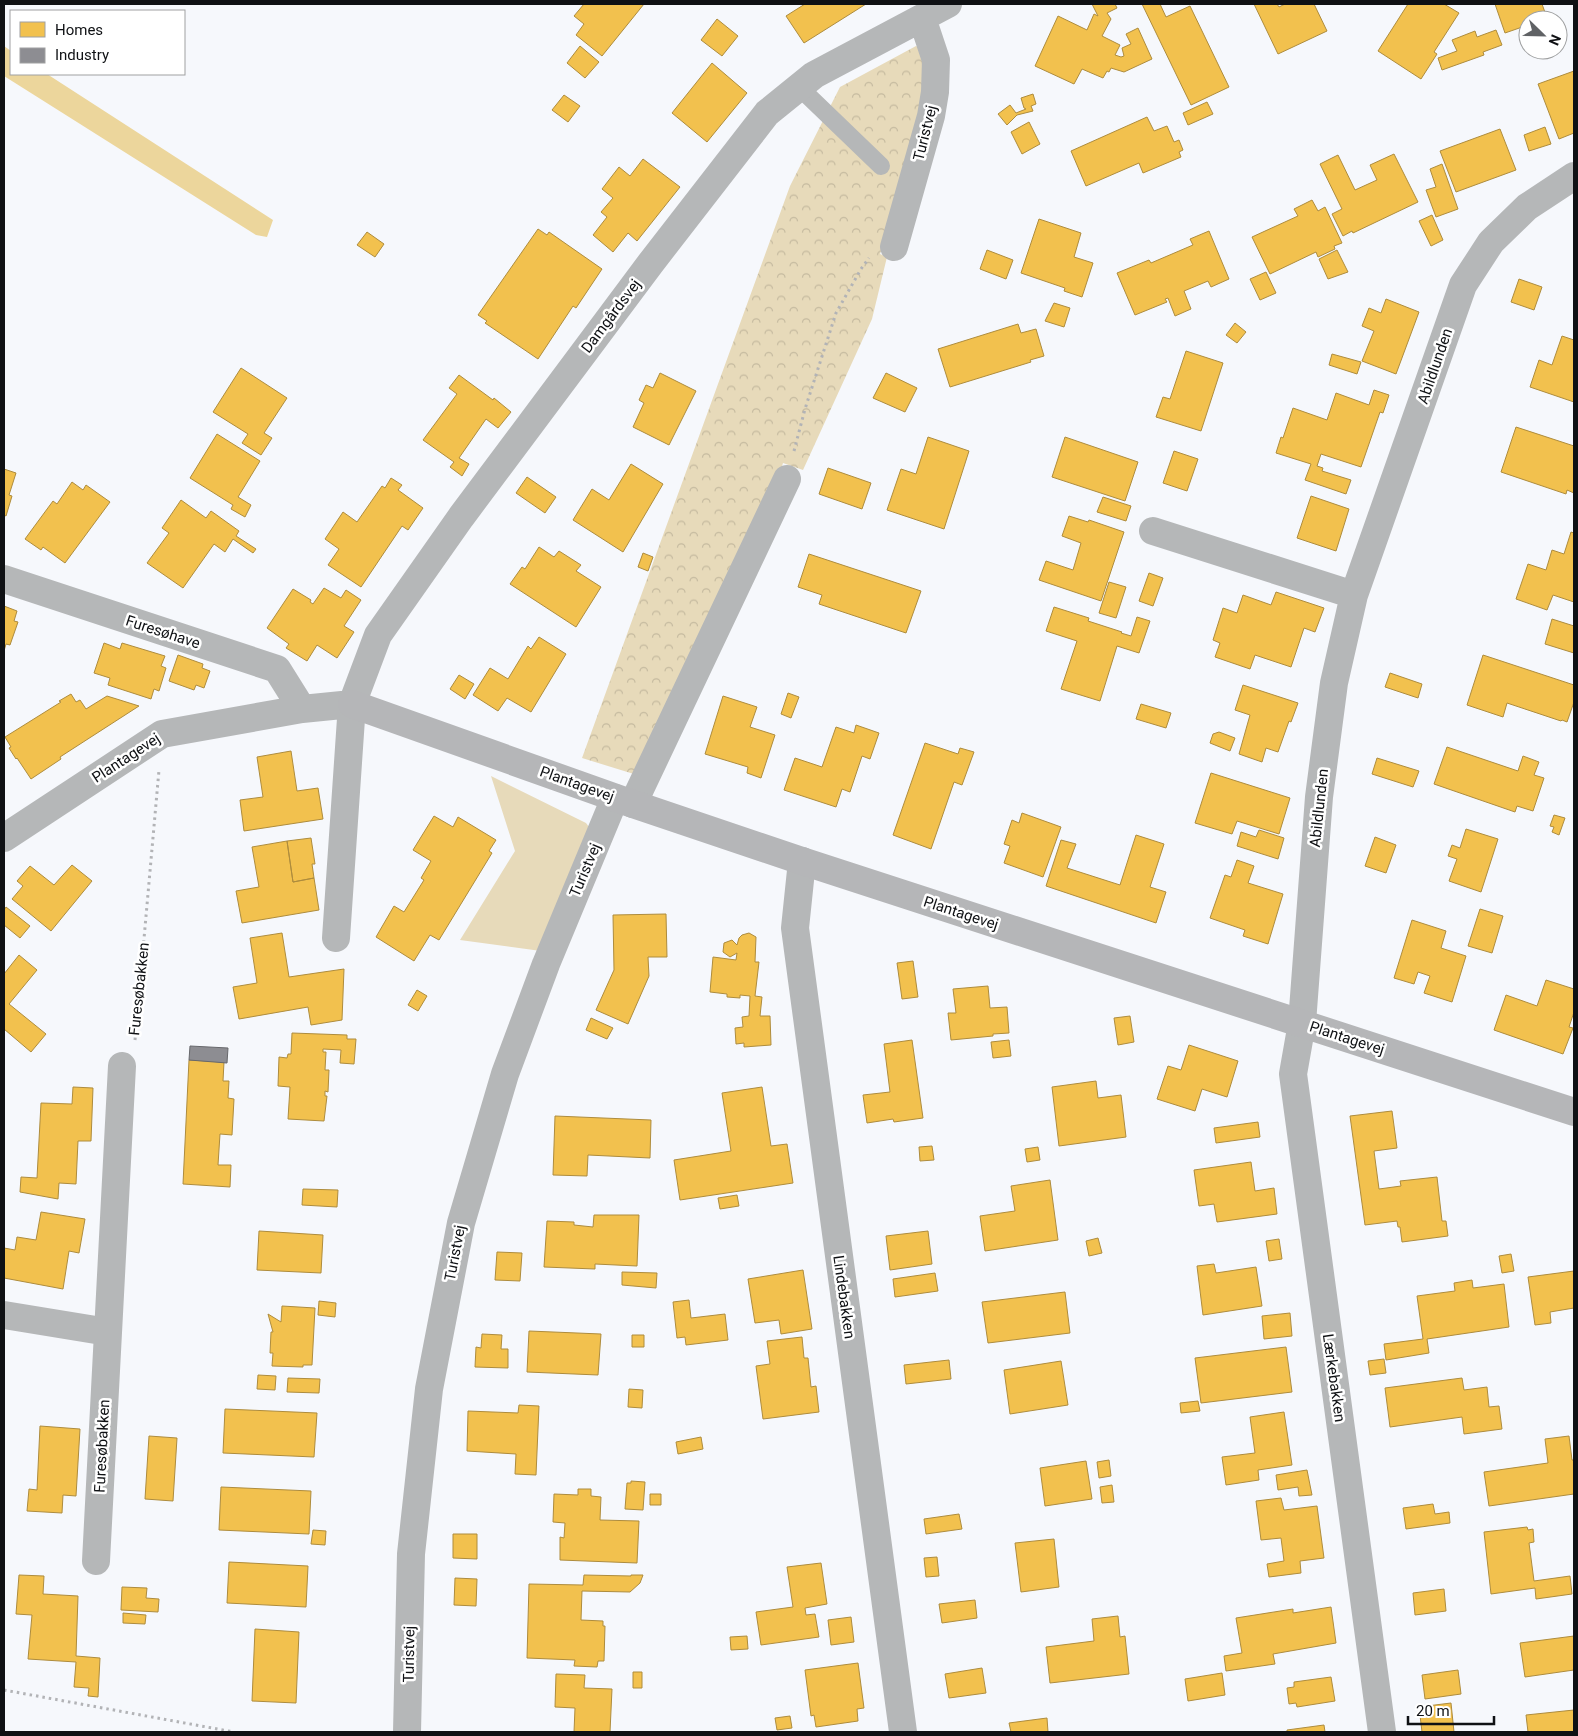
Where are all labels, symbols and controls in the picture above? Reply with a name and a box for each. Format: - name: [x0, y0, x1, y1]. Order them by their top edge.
- legend: [10, 10, 185, 75]
- north arrow: [1518, 10, 1568, 60]
- text: Homes: [55, 21, 103, 39]
- text: N: [1546, 32, 1564, 48]
- text: Industry: [55, 46, 109, 64]
- street label: Turistvej: [909, 103, 941, 163]
- street label: Damgårdsvej: [577, 276, 645, 356]
- street label: Abildlunden: [1414, 326, 1456, 406]
- street label: Furesøhave: [124, 612, 202, 652]
- street label: Plantagevej: [89, 729, 163, 787]
- street label: Plantagevej: [537, 762, 617, 806]
- street label: Abildlunden: [1306, 768, 1332, 848]
- street label: Turistvej: [566, 840, 604, 900]
- street label: Plantagevej: [921, 892, 1001, 934]
- street label: Furesøbakken: [125, 942, 153, 1036]
- street label: Plantagevej: [1307, 1017, 1387, 1059]
- street label: Turistvej: [441, 1223, 469, 1283]
- street label: Lindebakken: [829, 1254, 859, 1340]
- street label: Lærkebakken: [1319, 1333, 1349, 1423]
- street label: Furesøbakken: [91, 1399, 113, 1493]
- street label: Turistvej: [400, 1626, 418, 1682]
- scale bar: [1408, 1694, 1494, 1726]
- text: 20 m: [1416, 1702, 1450, 1720]

